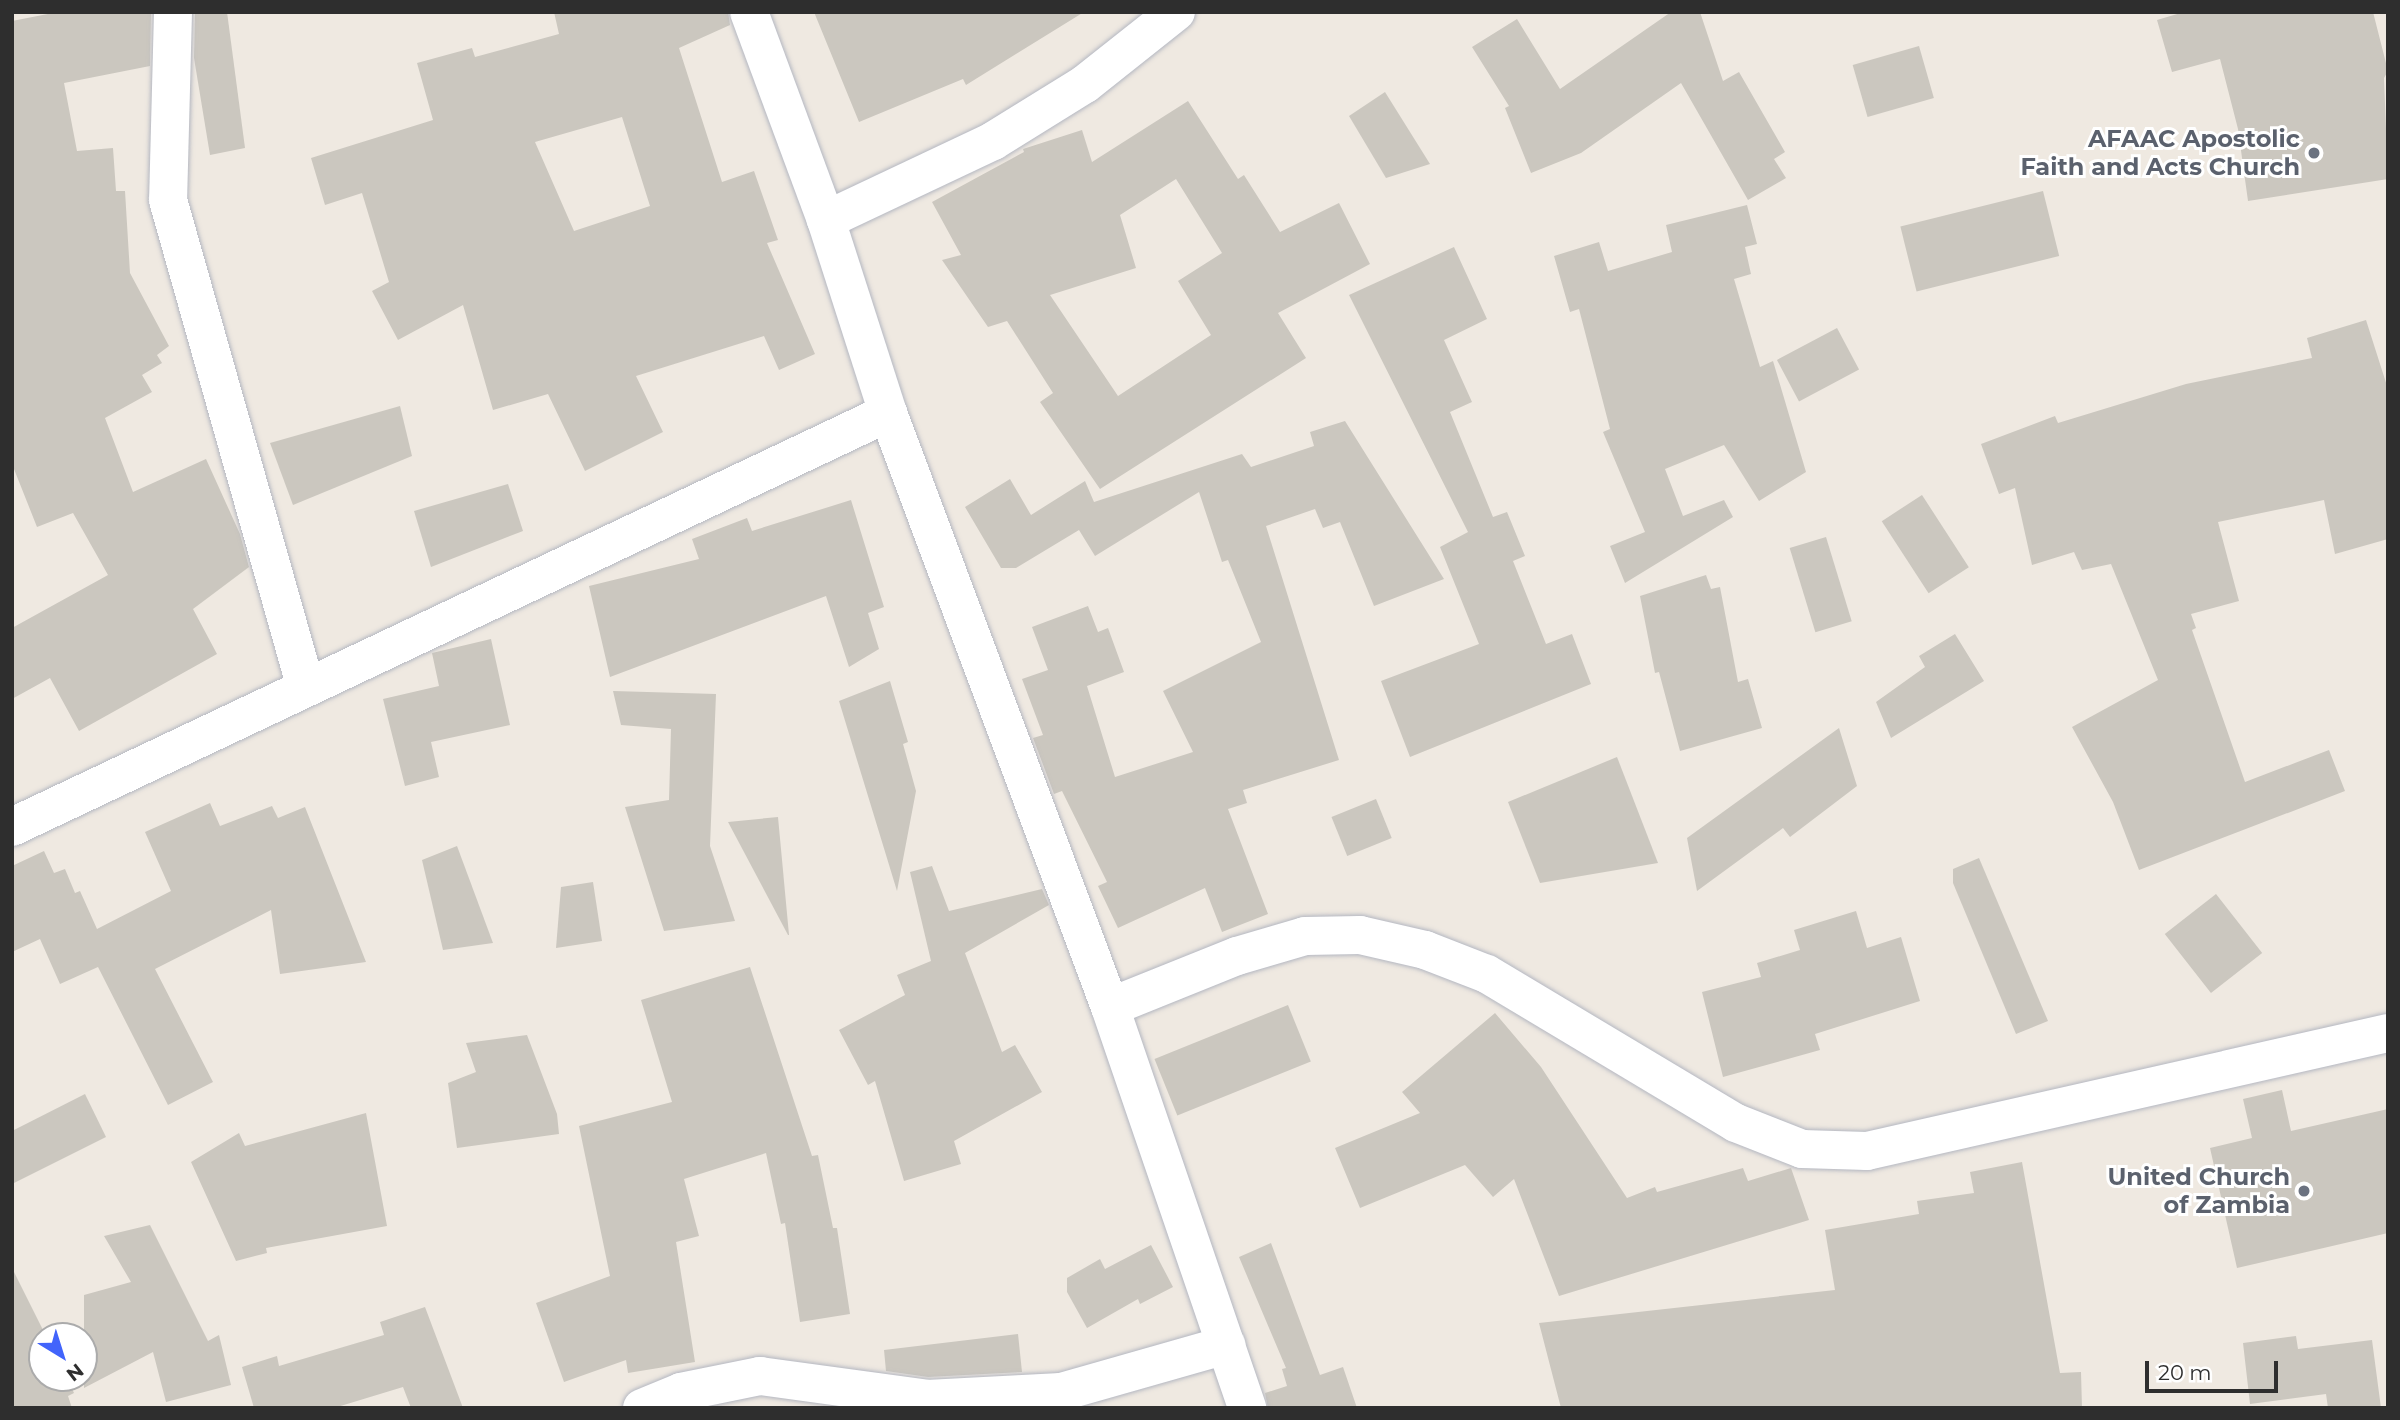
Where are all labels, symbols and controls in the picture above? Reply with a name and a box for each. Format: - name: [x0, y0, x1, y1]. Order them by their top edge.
- place label: AFAAC Apostolic Faith and Acts Church: [2020, 125, 2300, 181]
- marker: AFAAC Apostolic Faith and Acts Church: [2306, 145, 2322, 161]
- place label: United Church of Zambia: [2107, 1163, 2290, 1219]
- marker: United Church of Zambia: [2296, 1183, 2312, 1199]
- north arrow: [28, 1322, 98, 1392]
- scale bar: [2148, 1346, 2281, 1390]
- text: N: [62, 1359, 88, 1386]
- text: 20 m: [2158, 1360, 2212, 1385]

